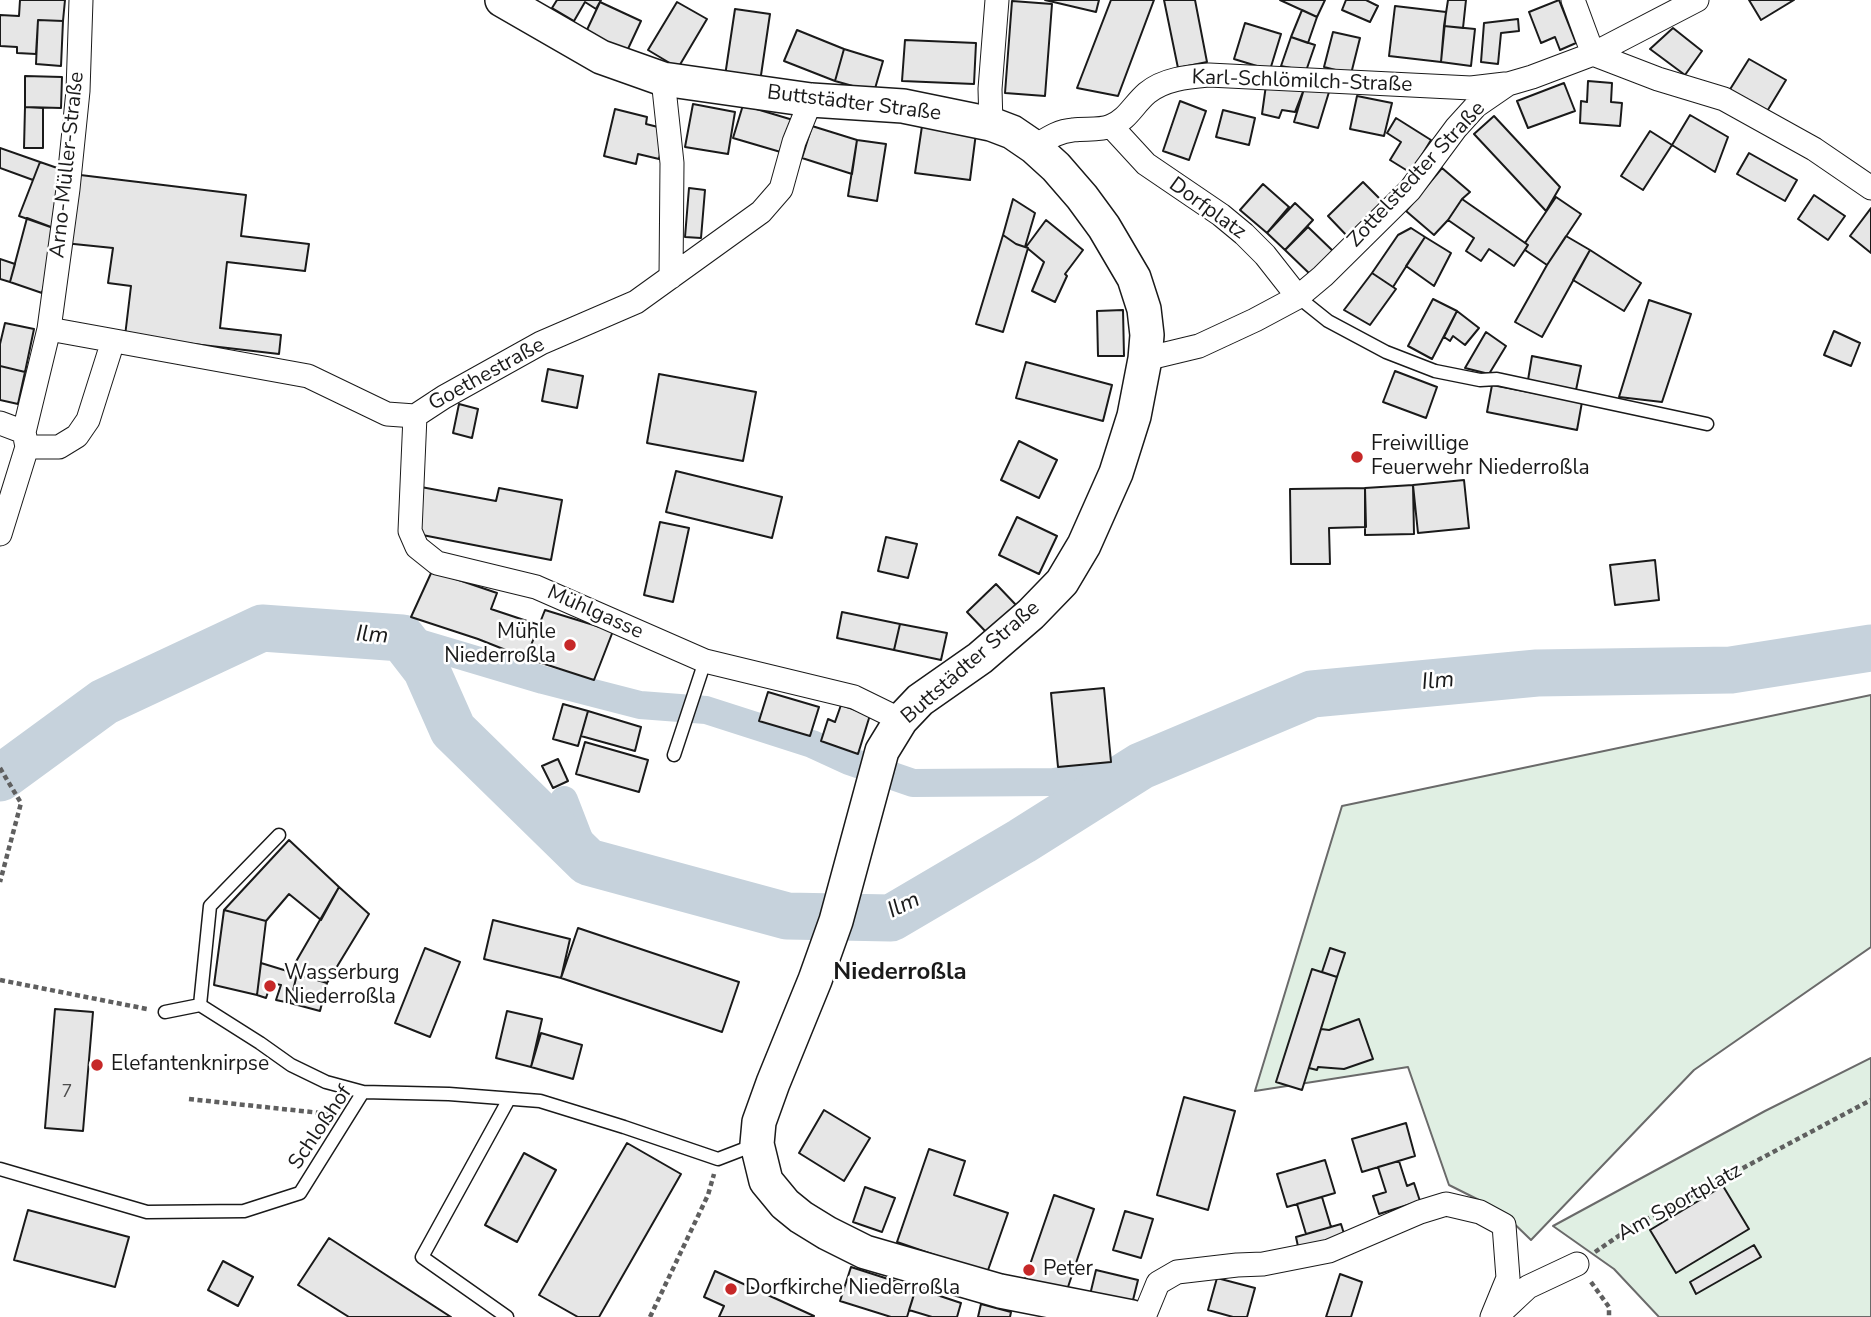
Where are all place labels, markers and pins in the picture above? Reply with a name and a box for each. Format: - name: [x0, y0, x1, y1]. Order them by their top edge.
- place label: Freiwillige Feuerwehr Niederroßla: [1371, 432, 1590, 482]
- marker: Freiwillige Feuerwehr Niederroßla: [1349, 449, 1365, 465]
- place label: Mühle Niederroßla: [444, 620, 556, 670]
- marker: Mühle Niederroßla: [562, 637, 578, 653]
- place label: Wasserburg Niederroßla: [284, 961, 400, 1011]
- marker: Wasserburg Niederroßla: [262, 978, 278, 994]
- place label: Elefantenknirpse: [111, 1052, 269, 1078]
- marker: Elefantenknirpse: [89, 1057, 105, 1073]
- place label: Peter: [1043, 1257, 1093, 1283]
- marker: Peter: [1021, 1262, 1037, 1278]
- place label: Dorfkirche Niederroßla: [745, 1276, 960, 1302]
- marker: Dorfkirche Niederroßla: [723, 1281, 739, 1297]

